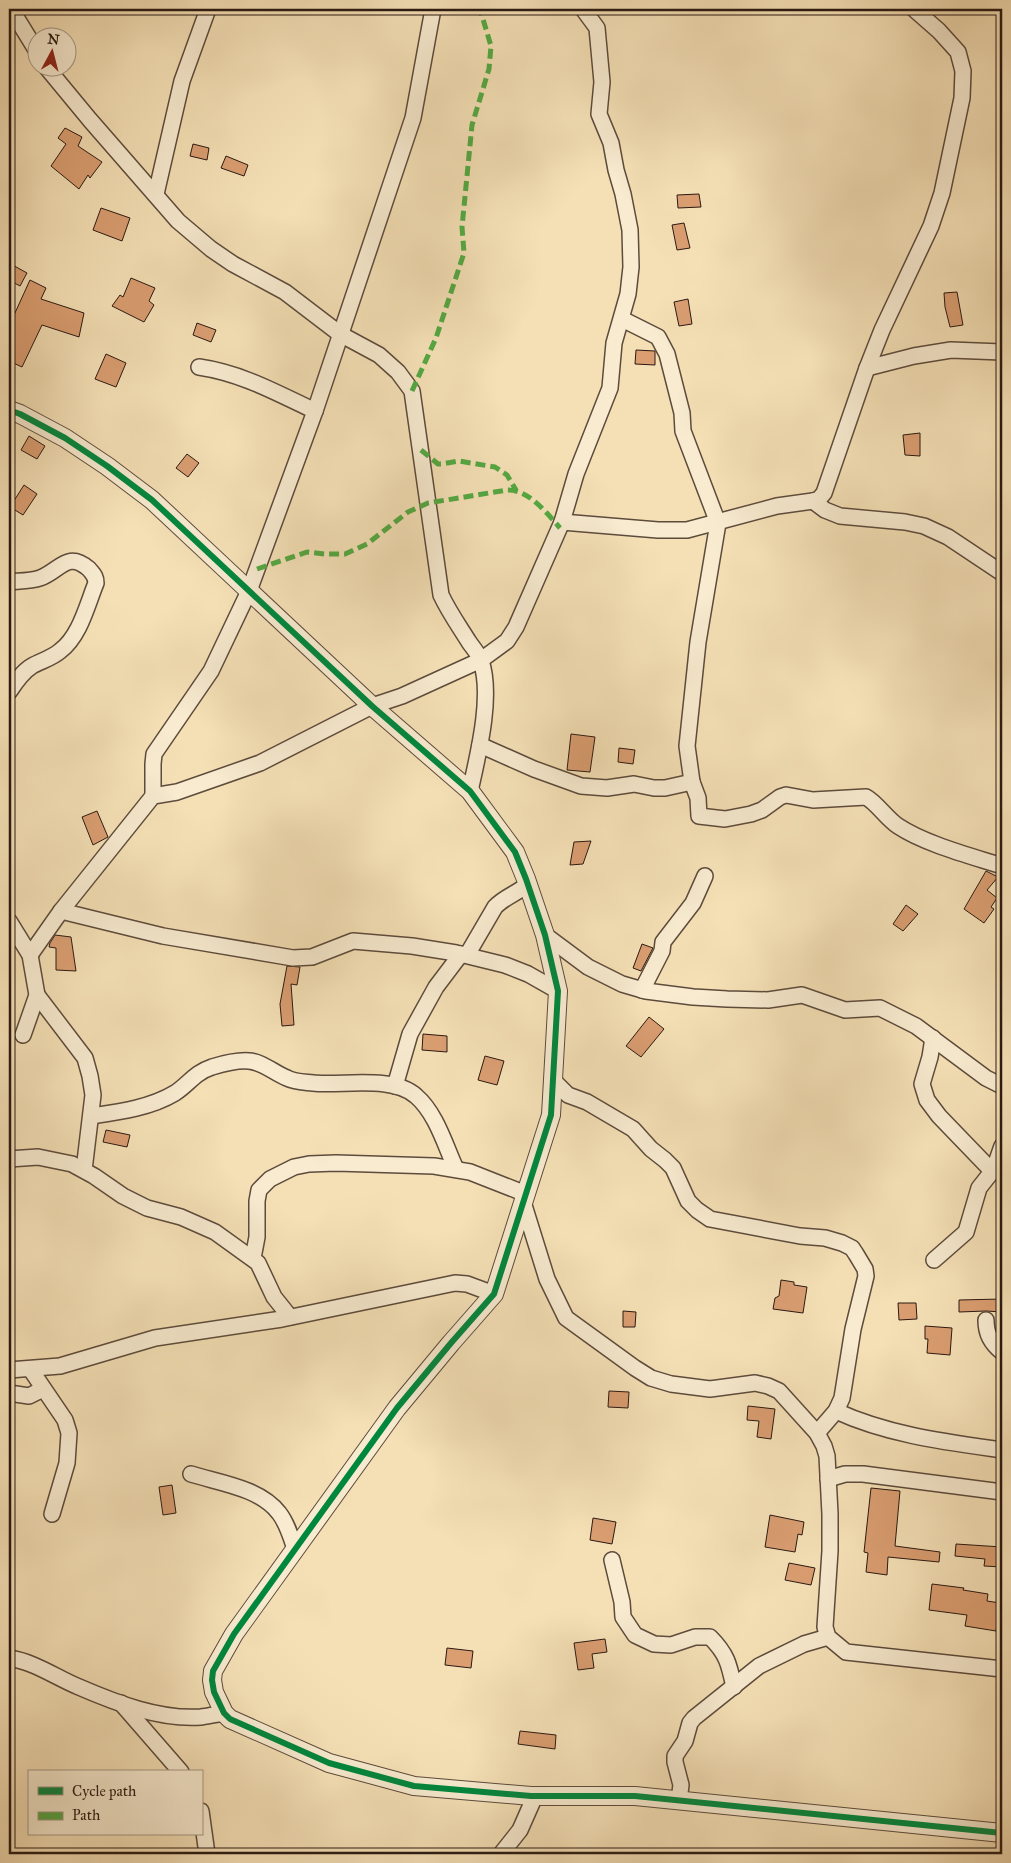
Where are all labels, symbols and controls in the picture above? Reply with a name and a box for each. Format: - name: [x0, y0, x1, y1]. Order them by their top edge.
- north arrow: [28, 28, 78, 78]
- text: N: [47, 30, 61, 49]
- legend: [28, 1770, 202, 1836]
- text: Cycle path: [72, 1782, 137, 1800]
- text: Path: [72, 1806, 101, 1824]

